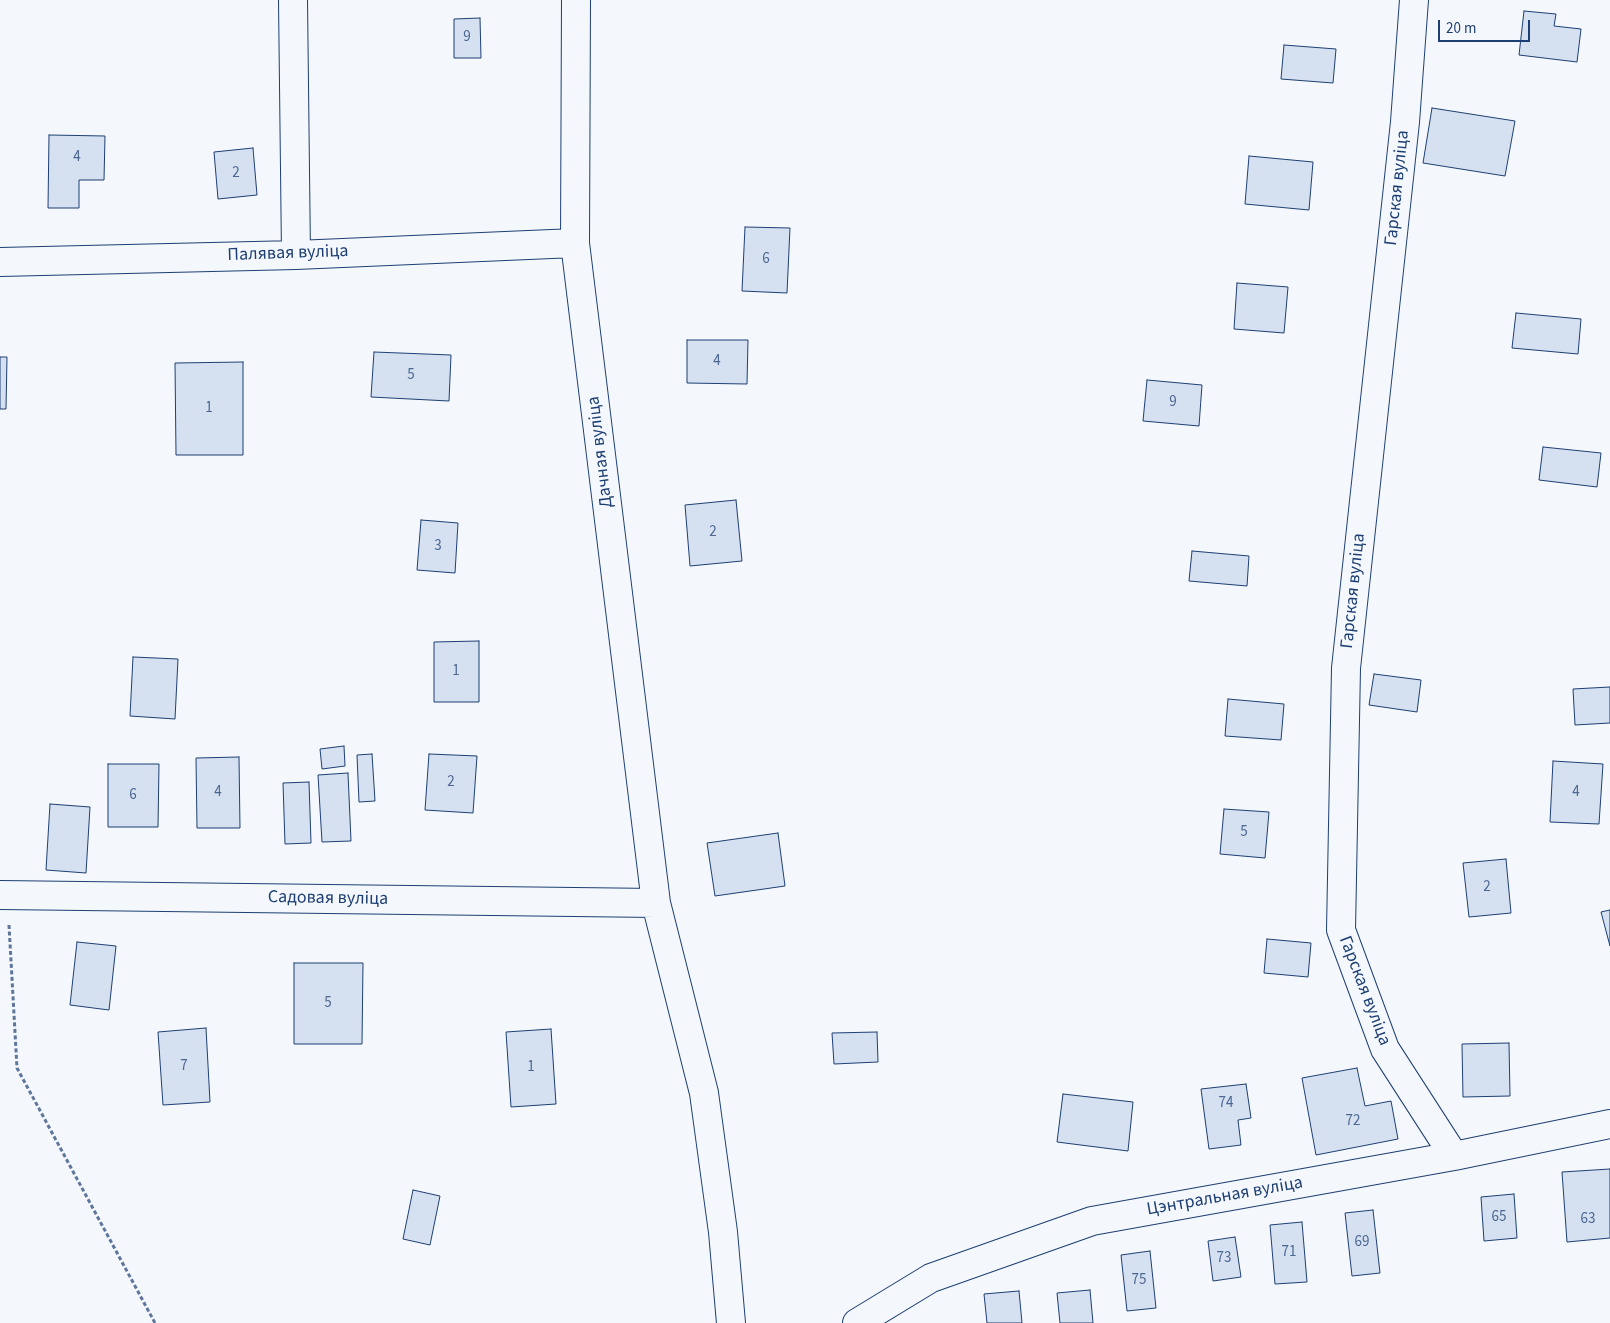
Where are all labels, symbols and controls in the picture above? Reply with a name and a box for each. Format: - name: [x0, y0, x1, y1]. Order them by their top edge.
- scale bar: [1440, 10, 1532, 42]
- text: 20 m: [1446, 18, 1476, 39]
- house number: 9: [463, 29, 471, 47]
- street label: Гарская вуліца: [1381, 129, 1415, 247]
- house number: 4: [73, 149, 81, 167]
- house number: 2: [232, 165, 240, 183]
- street label: Палявая вуліца: [227, 241, 349, 267]
- house number: 6: [762, 251, 770, 269]
- house number: 4: [713, 353, 721, 371]
- house number: 5: [407, 367, 415, 385]
- house number: 9: [1169, 394, 1177, 412]
- street label: Дачная вуліца: [583, 395, 619, 509]
- house number: 1: [205, 400, 213, 418]
- house number: 2: [709, 524, 717, 542]
- street label: Гарская вуліца: [1337, 532, 1371, 650]
- house number: 3: [434, 538, 442, 556]
- house number: 1: [452, 663, 460, 681]
- house number: 2: [447, 774, 455, 792]
- house number: 4: [214, 784, 222, 802]
- house number: 4: [1572, 784, 1580, 802]
- house number: 6: [129, 787, 137, 805]
- house number: 5: [1240, 824, 1248, 842]
- house number: 2: [1483, 879, 1491, 897]
- street label: Садовая вуліца: [268, 887, 388, 911]
- street label: Гарская вуліца: [1333, 933, 1395, 1049]
- house number: 5: [324, 995, 332, 1013]
- house number: 7: [180, 1058, 188, 1076]
- house number: 1: [527, 1059, 535, 1077]
- house number: 74: [1219, 1095, 1233, 1113]
- house number: 72: [1346, 1113, 1360, 1131]
- street label: Цэнтральная вуліца: [1145, 1173, 1305, 1221]
- house number: 65: [1492, 1209, 1506, 1227]
- house number: 63: [1581, 1211, 1595, 1229]
- house number: 69: [1355, 1234, 1369, 1252]
- house number: 71: [1282, 1244, 1296, 1262]
- house number: 73: [1217, 1250, 1231, 1268]
- house number: 75: [1132, 1272, 1146, 1290]

